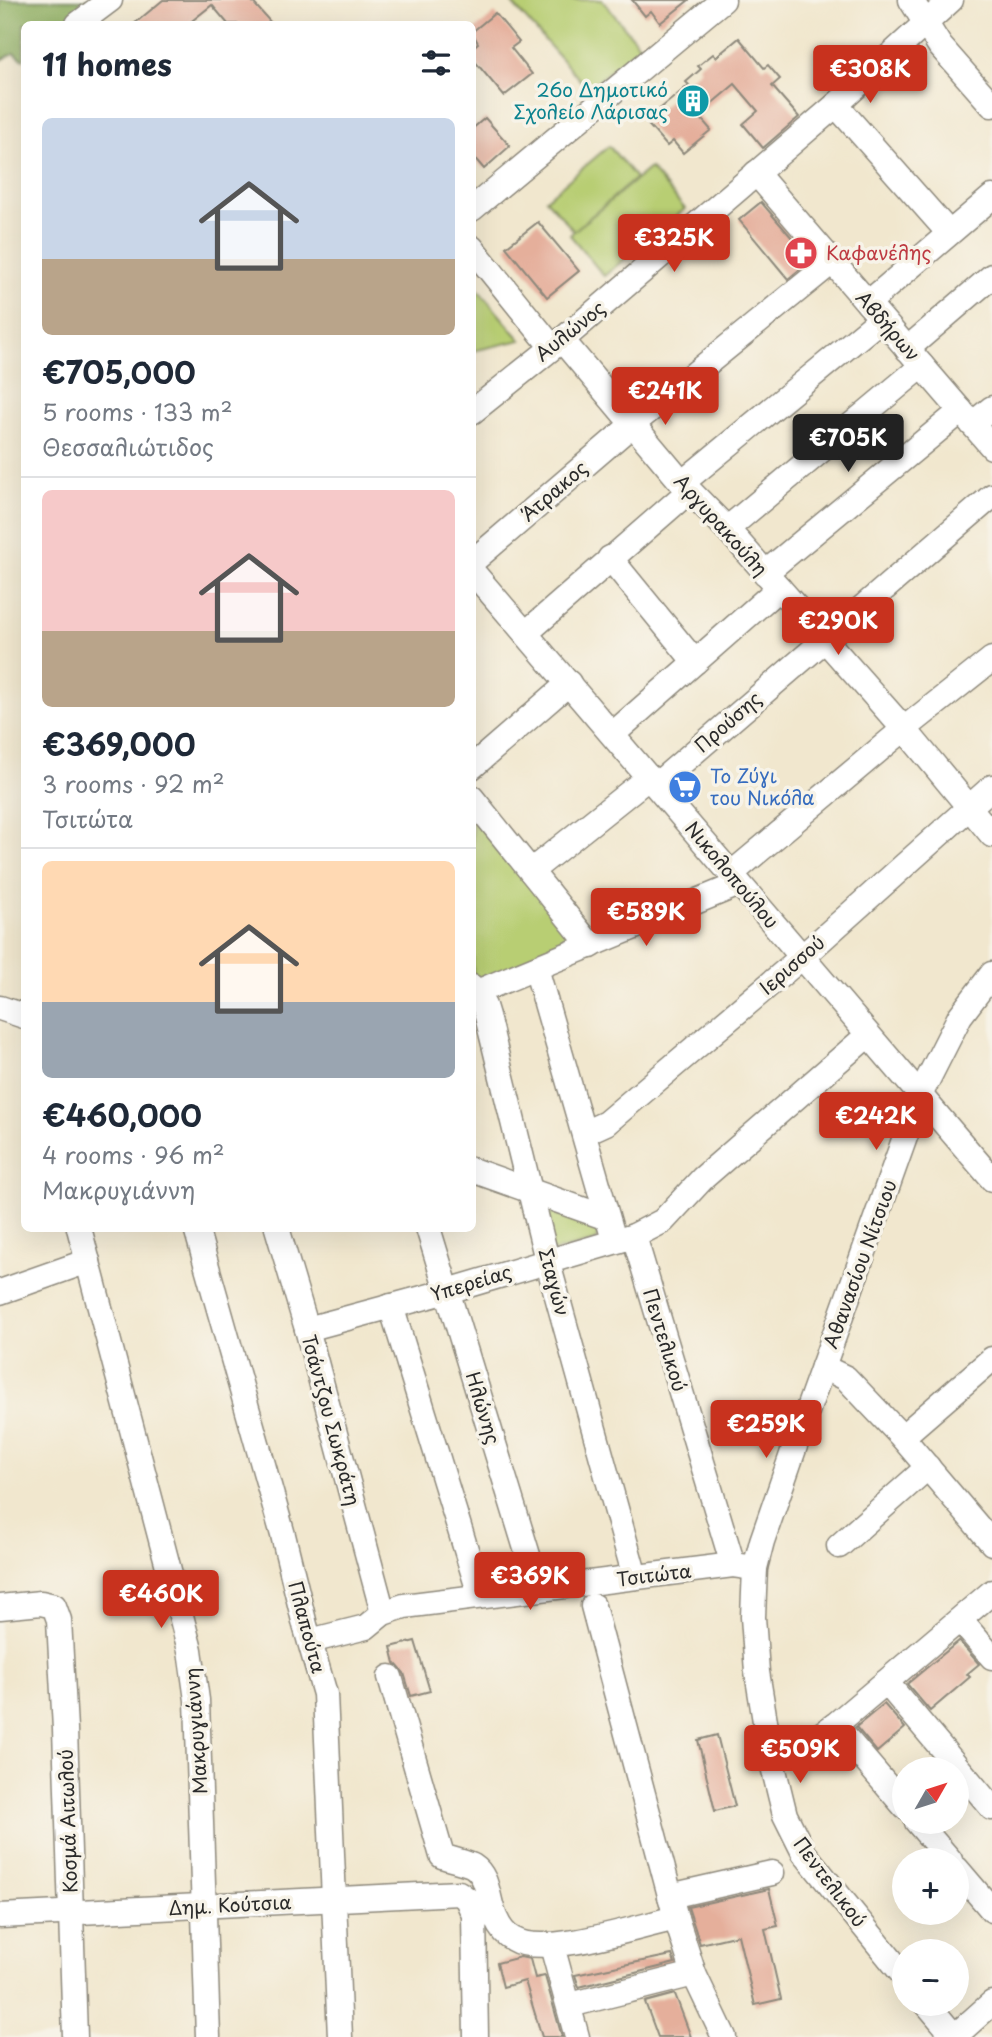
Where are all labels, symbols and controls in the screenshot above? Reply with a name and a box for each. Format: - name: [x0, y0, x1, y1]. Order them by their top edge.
- text: 11 homes: [42, 41, 172, 86]
- icon: filters: [417, 44, 455, 82]
- pin: €308K: [821, 46, 919, 105]
- text: €308K: [829, 50, 911, 85]
- place label: 26ο Δημοτικό Σχολείο Λάρισας: [514, 75, 668, 125]
- building icon: 26ο Δημοτικό Σχολείο Λάρισας: [674, 82, 712, 120]
- icon: home: [186, 163, 312, 289]
- pin: €325K: [625, 215, 723, 274]
- text: €325K: [634, 219, 714, 254]
- pharmacy icon: Καφανέλης: [782, 234, 820, 272]
- place label: Καφανέλης: [826, 238, 931, 266]
- street label: Αβδήρων: [850, 284, 927, 367]
- street label: Αυλώνος: [528, 293, 610, 367]
- text: €705,000: [42, 349, 196, 394]
- pin: €241K: [616, 368, 714, 427]
- text: €241K: [628, 372, 702, 407]
- text: 5 rooms · 133 m²: [42, 394, 233, 429]
- pin: €705K: [799, 414, 897, 474]
- text: €705K: [809, 419, 887, 454]
- text: Θεσσαλιώτιδος: [42, 429, 214, 464]
- street label: Άτρακος: [514, 453, 593, 527]
- street label: Αργυρακούλη: [669, 467, 775, 581]
- icon: home: [186, 535, 312, 661]
- pin: €290K: [789, 598, 887, 657]
- text: €290K: [798, 602, 878, 637]
- street label: Προύσης: [688, 684, 767, 758]
- text: €369,000: [42, 721, 196, 766]
- place label: Το Ζύγι του Νικόλα: [710, 761, 815, 811]
- text: 3 rooms · 92 m²: [42, 766, 225, 801]
- supermarket icon: Το Ζύγι του Νικόλα: [666, 768, 704, 806]
- text: Τσιτώτα: [42, 801, 133, 836]
- street label: Νικολοπούλου: [680, 815, 786, 934]
- pin: €589K: [597, 888, 695, 948]
- text: €589K: [607, 893, 685, 928]
- icon: home: [186, 906, 312, 1032]
- street label: Ιερισσού: [753, 928, 830, 1000]
- text: €460,000: [42, 1092, 202, 1137]
- pin: €242K: [827, 1092, 925, 1152]
- text: €242K: [835, 1097, 917, 1132]
- text: 4 rooms · 96 m²: [42, 1137, 225, 1172]
- text: Μακρυγιάννη: [42, 1172, 195, 1207]
- street label: Αθανασίου Νίτσιου: [815, 1175, 903, 1352]
- street label: Σταγών: [532, 1245, 577, 1319]
- street label: Υπερείας: [427, 1256, 515, 1308]
- street label: Πεντελικού: [637, 1285, 695, 1395]
- street label: Τσάντζου Σωκράτη: [296, 1331, 368, 1508]
- street label: Ηλώνης: [460, 1368, 508, 1448]
- pin: €259K: [717, 1400, 815, 1460]
- text: €259K: [727, 1405, 805, 1440]
- pin: €369K: [481, 1552, 579, 1612]
- street label: Τσιτώτα: [615, 1556, 693, 1592]
- text: €369K: [490, 1557, 570, 1592]
- pin: €460K: [112, 1570, 210, 1630]
- text: €460K: [119, 1575, 203, 1610]
- street label: Πλαπούτα: [282, 1577, 334, 1676]
- street label: Μακρυγιάννη: [177, 1667, 213, 1795]
- pin: €509K: [751, 1726, 849, 1785]
- text: €509K: [760, 1730, 840, 1765]
- street label: Κοσμά Αιτωλού: [50, 1749, 84, 1893]
- north arrow: [892, 1757, 970, 1834]
- map controls: [892, 1757, 969, 2016]
- street label: Πεντελικού: [788, 1830, 874, 1932]
- button: +: [892, 1848, 969, 1925]
- street label: Δημ. Κούτσια: [168, 1887, 292, 1921]
- button: −: [892, 1939, 969, 2016]

